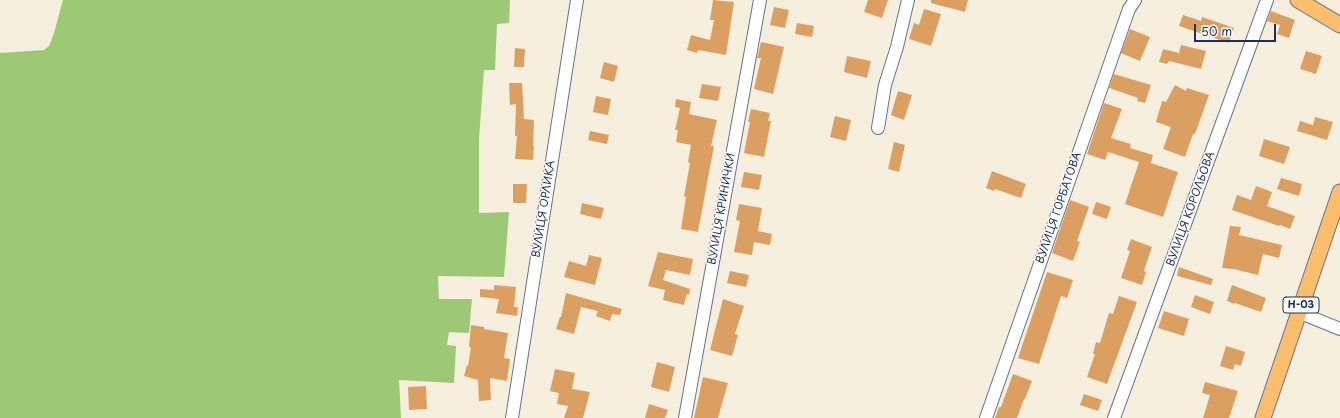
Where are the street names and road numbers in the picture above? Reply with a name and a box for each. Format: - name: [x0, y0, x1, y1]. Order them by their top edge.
- street label: ВУЛИЦЯ КОРОЛЬОВА: [1164, 150, 1218, 268]
- street label: ВУЛИЦЯ ГОРБАТОВА: [1034, 151, 1084, 265]
- street label: ВУЛИЦЯ КРИНИЧКИ: [706, 152, 738, 266]
- street label: ВУЛИЦЯ ОРЛИКА: [530, 159, 558, 259]
- road number: Н-03: [1283, 297, 1319, 313]

